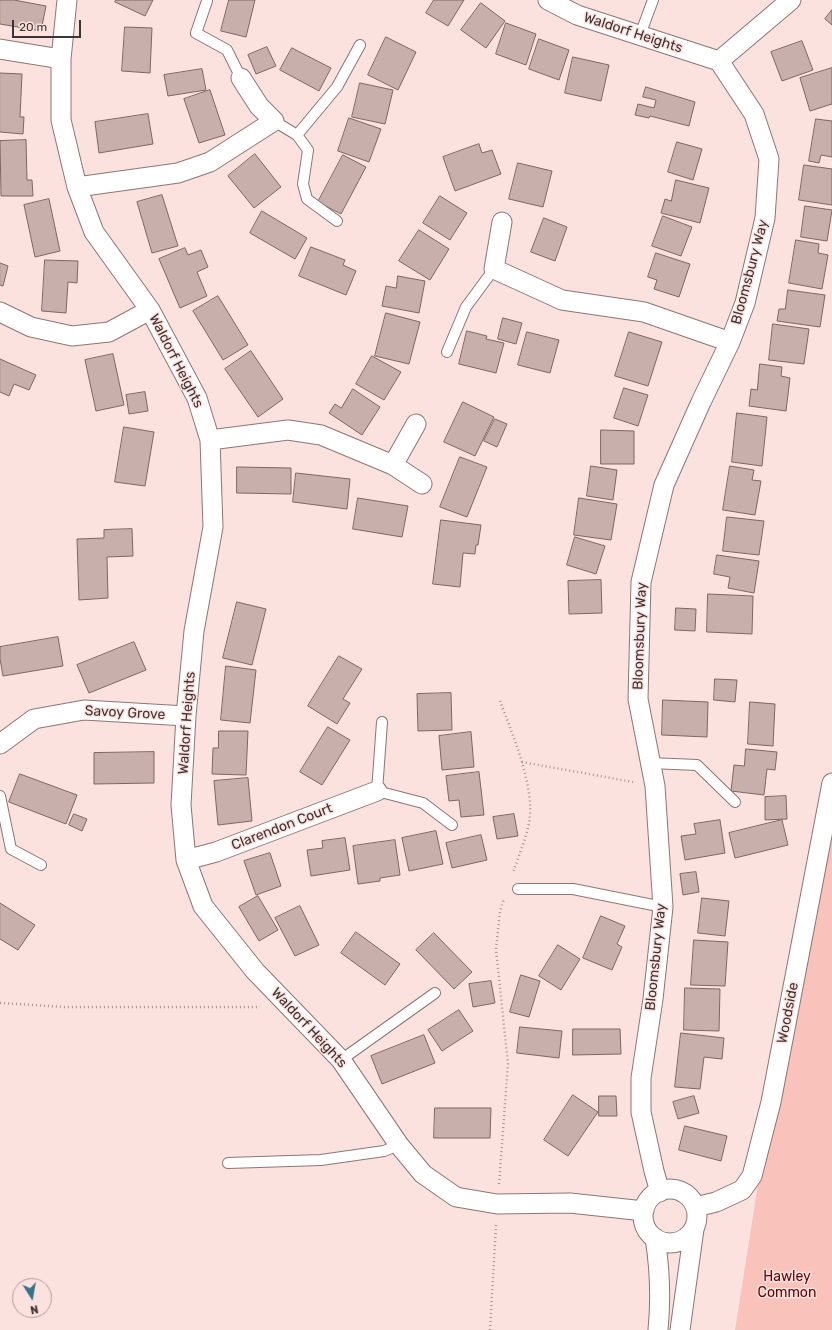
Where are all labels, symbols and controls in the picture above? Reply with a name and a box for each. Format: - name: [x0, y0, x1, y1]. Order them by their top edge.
- street label: Waldorf Heights: [581, 9, 685, 57]
- scale bar: [14, 12, 83, 38]
- text: 20 m: [19, 20, 47, 34]
- street label: Bloomsbury Way: [728, 218, 772, 326]
- street label: Waldorf Heights: [145, 311, 207, 411]
- street label: Bloomsbury Way: [630, 582, 650, 690]
- street label: Waldorf Heights: [175, 671, 199, 775]
- street label: Savoy Grove: [84, 703, 166, 723]
- street label: Clarendon Court: [229, 800, 335, 854]
- street label: Bloomsbury Way: [642, 902, 670, 1012]
- street label: Woodside: [774, 981, 802, 1045]
- street label: Waldorf Heights: [268, 985, 350, 1071]
- park label: Hawley Common: [758, 1269, 816, 1302]
- north arrow: [12, 1278, 52, 1318]
- text: N: [29, 1302, 39, 1316]

